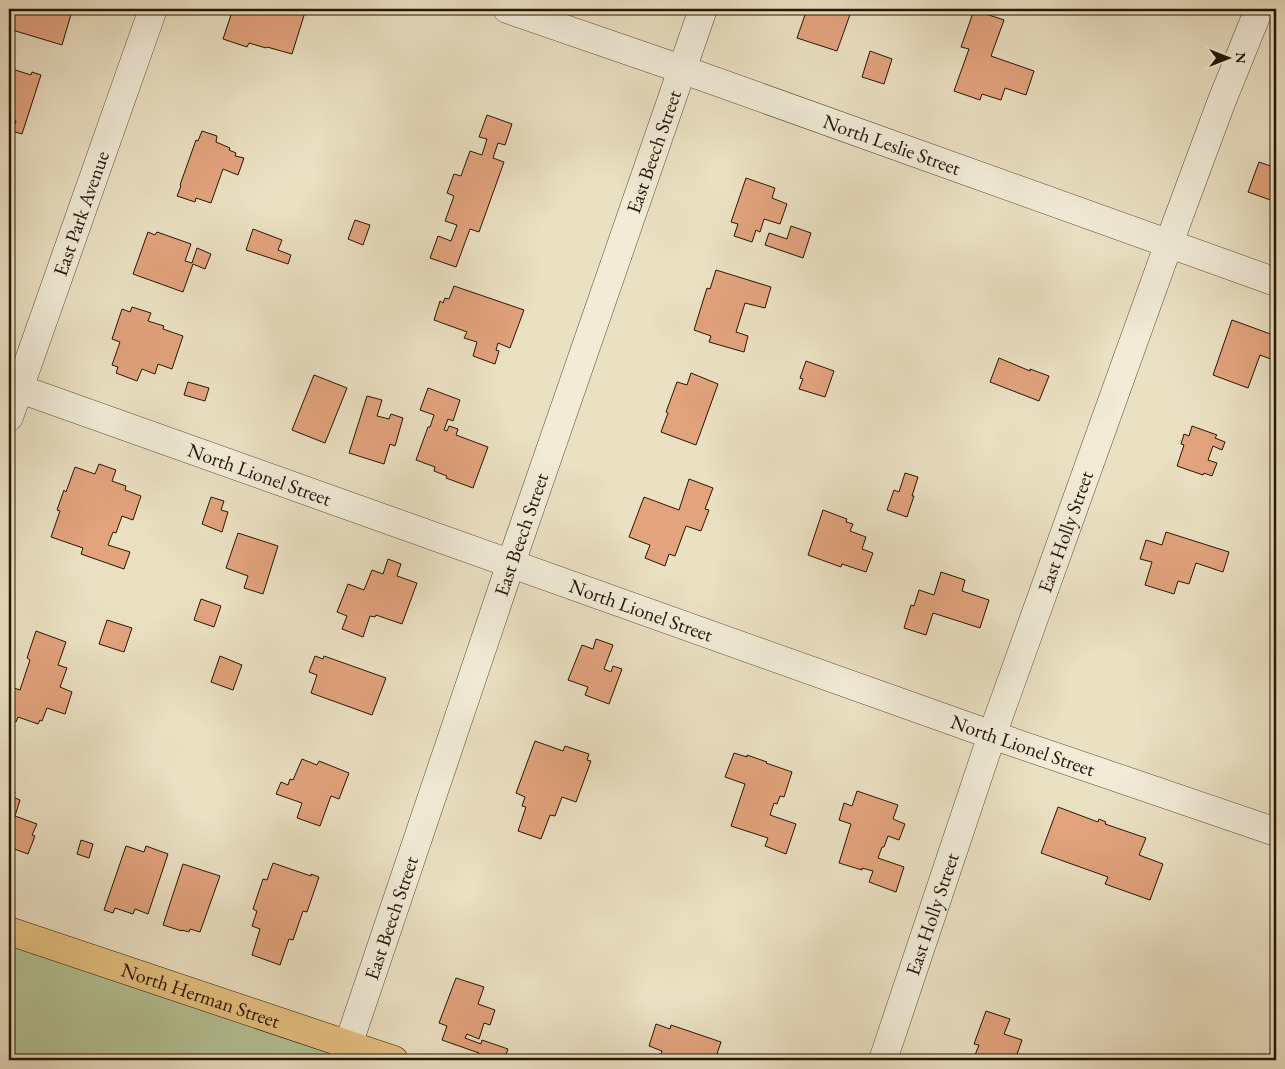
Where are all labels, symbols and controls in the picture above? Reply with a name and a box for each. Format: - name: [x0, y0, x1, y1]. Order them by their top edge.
- north arrow: [1202, 32, 1252, 82]
- text: N: [1232, 52, 1250, 64]
- street label: East Beech Street: [620, 86, 687, 217]
- street label: North Leslie Street: [819, 108, 965, 181]
- street label: East Park Avenue: [47, 147, 115, 279]
- street label: North Lionel Street: [184, 437, 336, 512]
- street label: East Holly Street: [1031, 466, 1099, 596]
- street label: East Beech Street: [488, 468, 555, 599]
- street label: North Lionel Street: [566, 573, 717, 648]
- street label: North Lionel Street: [947, 708, 1099, 782]
- street label: East Holly Street: [899, 849, 965, 979]
- street label: East Beech Street: [358, 852, 424, 983]
- street label: North Herman Street: [118, 957, 284, 1034]

